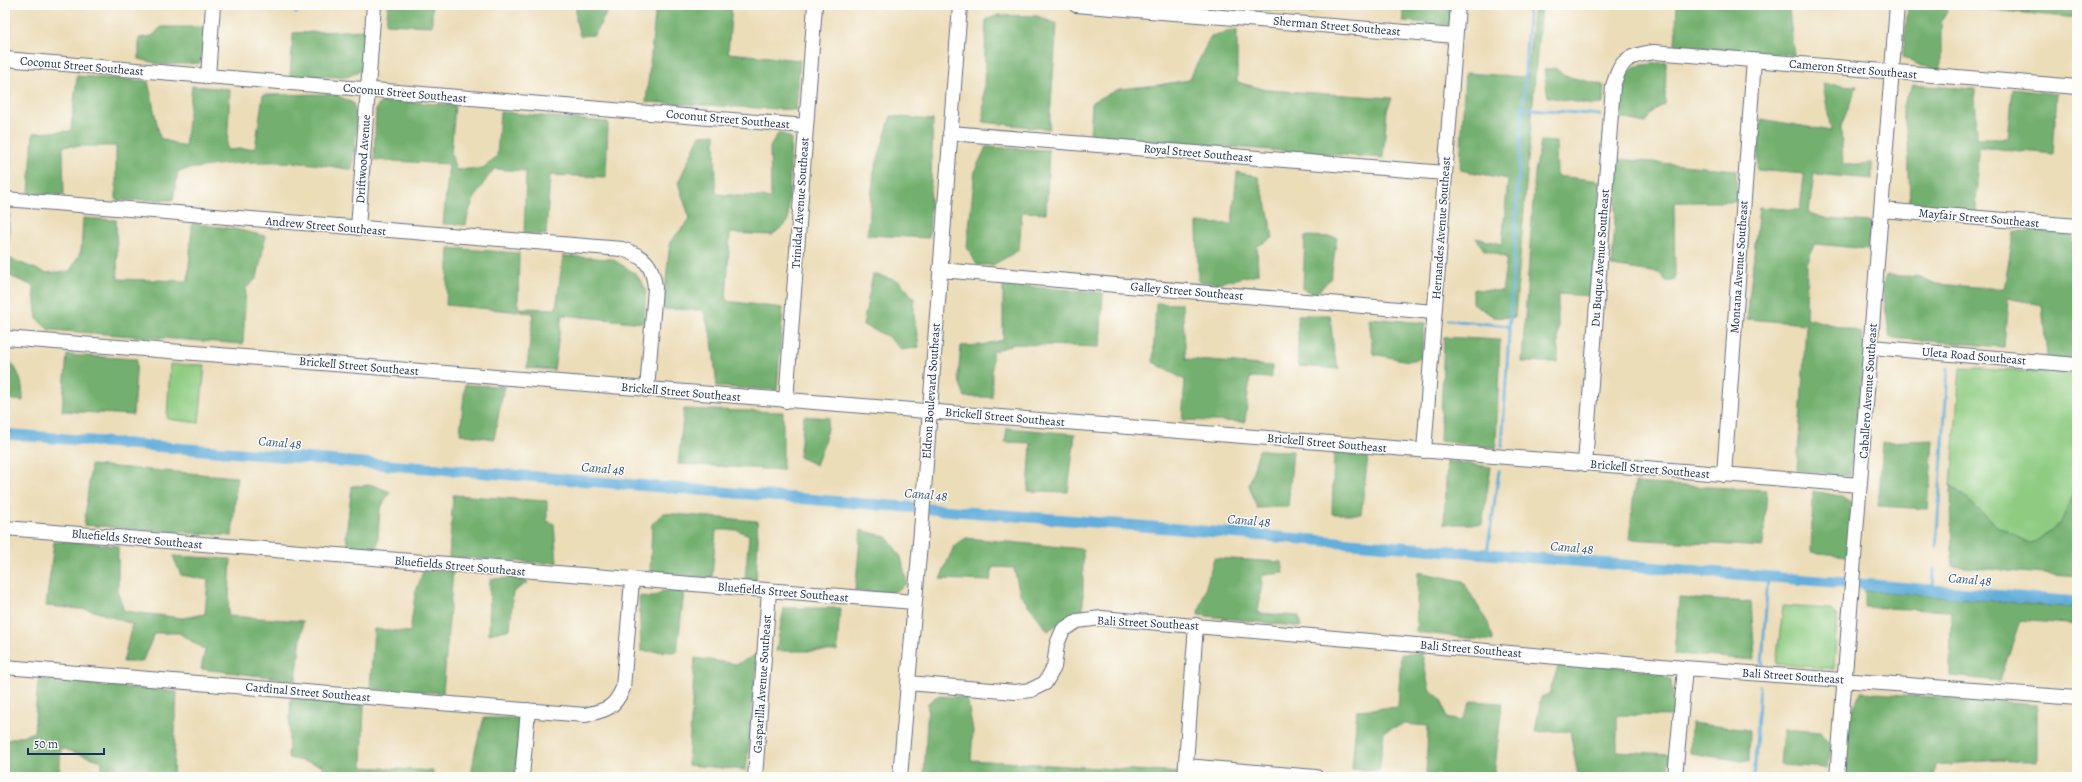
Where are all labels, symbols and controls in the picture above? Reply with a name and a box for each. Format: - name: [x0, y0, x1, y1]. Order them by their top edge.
- street label: Sherman Street Southeast: [1273, 12, 1401, 40]
- street label: Coconut Street Southeast: [19, 53, 145, 79]
- street label: Cameron Street Southeast: [1788, 55, 1918, 83]
- street label: Coconut Street Southeast: [342, 80, 468, 106]
- street label: Coconut Street Southeast: [665, 106, 791, 132]
- street label: Driftwood Avenue: [352, 114, 374, 204]
- street label: Trinidad Avenue Southeast: [787, 137, 813, 269]
- street label: Royal Street Southeast: [1143, 140, 1253, 166]
- street label: Hernandes Avenue Southeast: [1428, 156, 1454, 300]
- street label: Du Buque Avenue Southeast: [1587, 188, 1613, 327]
- street label: Montana Avenue Southeast: [1726, 200, 1752, 334]
- street label: Mayfair Street Southeast: [1918, 205, 2040, 231]
- street label: Andrew Street Southeast: [264, 213, 387, 239]
- street label: Galley Street Southeast: [1130, 278, 1244, 304]
- street label: Eldron Boulevard Southeast: [918, 322, 944, 460]
- street label: Caballero Avenue Southeast: [1855, 323, 1881, 459]
- street label: Uleta Road Southeast: [1921, 343, 2027, 369]
- street label: Brickell Street Southeast: [299, 353, 420, 379]
- street label: Brickell Street Southeast: [621, 379, 742, 405]
- street label: Brickell Street Southeast: [945, 404, 1066, 430]
- street label: Brickell Street Southeast: [1267, 430, 1388, 456]
- water label: Canal 48: [258, 432, 302, 453]
- street label: Brickell Street Southeast: [1590, 456, 1711, 482]
- water label: Canal 48: [581, 458, 625, 479]
- water label: Canal 48: [904, 484, 948, 505]
- water label: Canal 48: [1227, 510, 1271, 531]
- street label: Bluefields Street Southeast: [71, 525, 203, 553]
- water label: Canal 48: [1550, 537, 1594, 558]
- street label: Bluefields Street Southeast: [394, 552, 526, 580]
- water label: Canal 48: [1948, 569, 1992, 590]
- street label: Bluefields Street Southeast: [717, 578, 849, 606]
- street label: Bali Street Southeast: [1097, 612, 1199, 634]
- street label: Gasparilla Avenue Southeast: [749, 614, 775, 754]
- street label: Bali Street Southeast: [1419, 637, 1523, 661]
- street label: Bali Street Southeast: [1742, 664, 1844, 688]
- street label: Cardinal Street Southeast: [245, 679, 371, 705]
- scale bar: [28, 730, 104, 756]
- text: 50 m: [34, 736, 58, 752]

